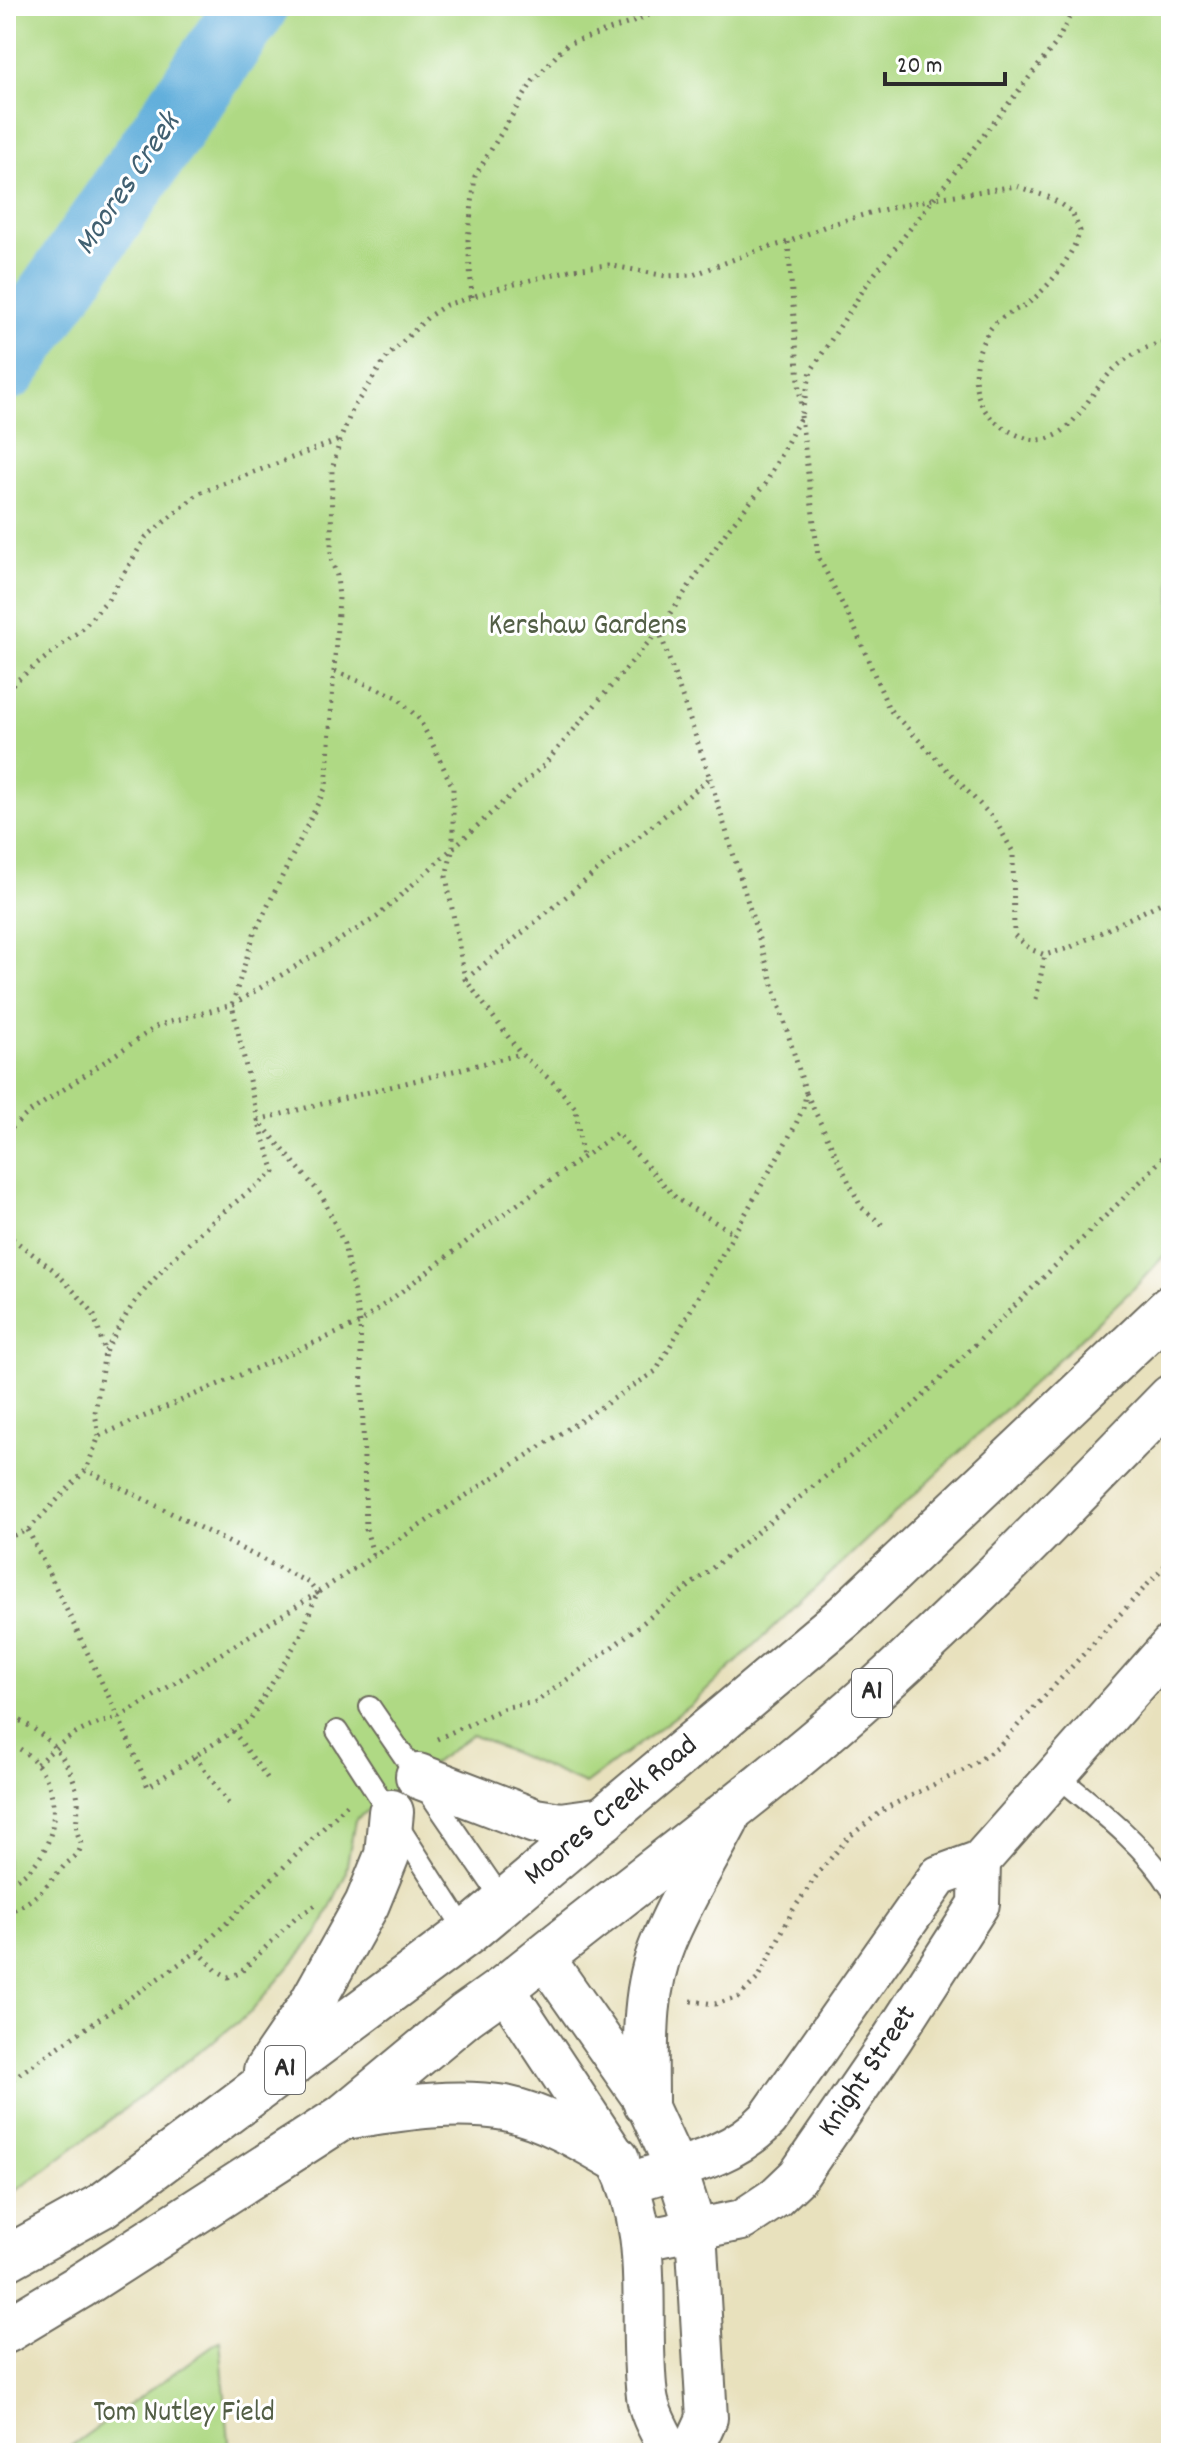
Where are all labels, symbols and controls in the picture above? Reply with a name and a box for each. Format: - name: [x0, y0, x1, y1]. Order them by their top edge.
- scale bar: [885, 36, 1005, 86]
- text: 20 m: [897, 50, 943, 84]
- water label: Moores Creek: [64, 102, 195, 265]
- park label: Kershaw Gardens: [489, 606, 687, 649]
- road number: A1: [852, 1669, 892, 1717]
- street label: Moores Creek Road: [516, 1726, 708, 1898]
- street label: Knight Street: [809, 1997, 929, 2147]
- road number: A1: [265, 2046, 305, 2094]
- park label: Tom Nutley Field: [93, 2393, 275, 2436]

